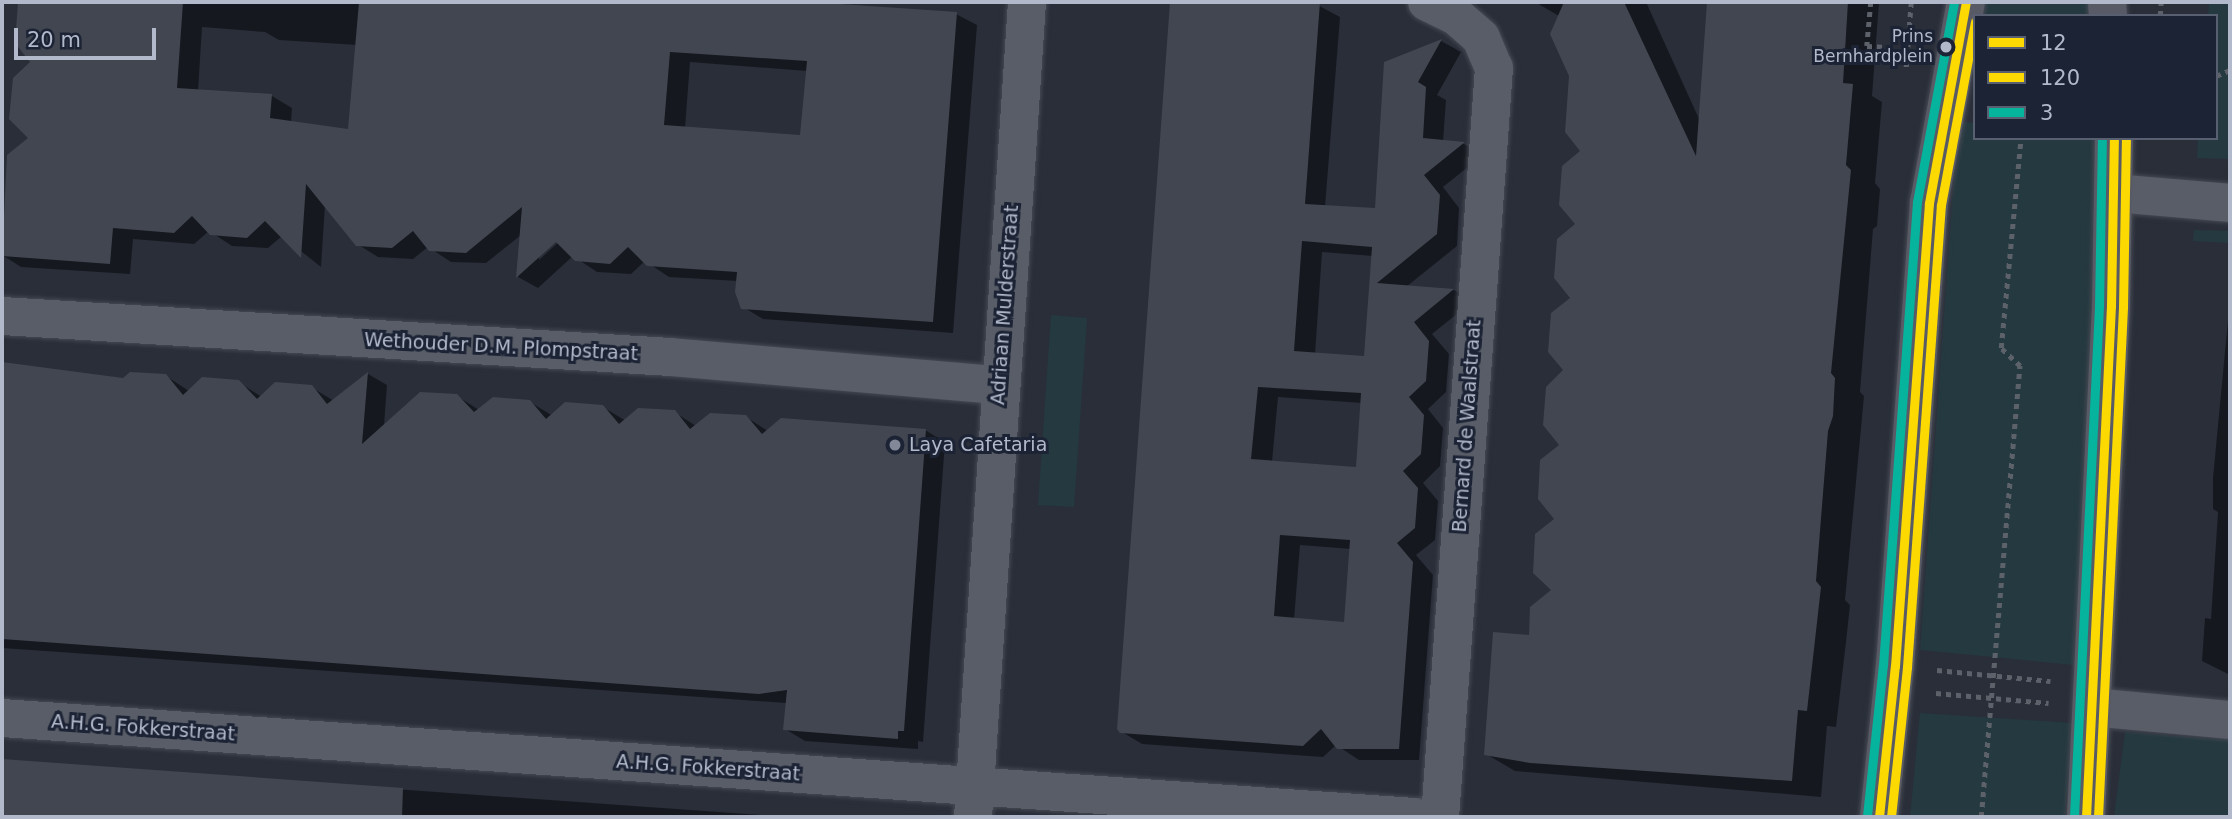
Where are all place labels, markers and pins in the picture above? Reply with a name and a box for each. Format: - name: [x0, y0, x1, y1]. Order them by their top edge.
- place label: Prins Bernhardplein: [1813, 27, 1933, 67]
- marker: Prins Bernhardplein: [1939, 40, 1953, 54]
- place label: Laya Cafetaria: [909, 434, 1047, 456]
- marker: Laya Cafetaria: [887, 437, 903, 453]

